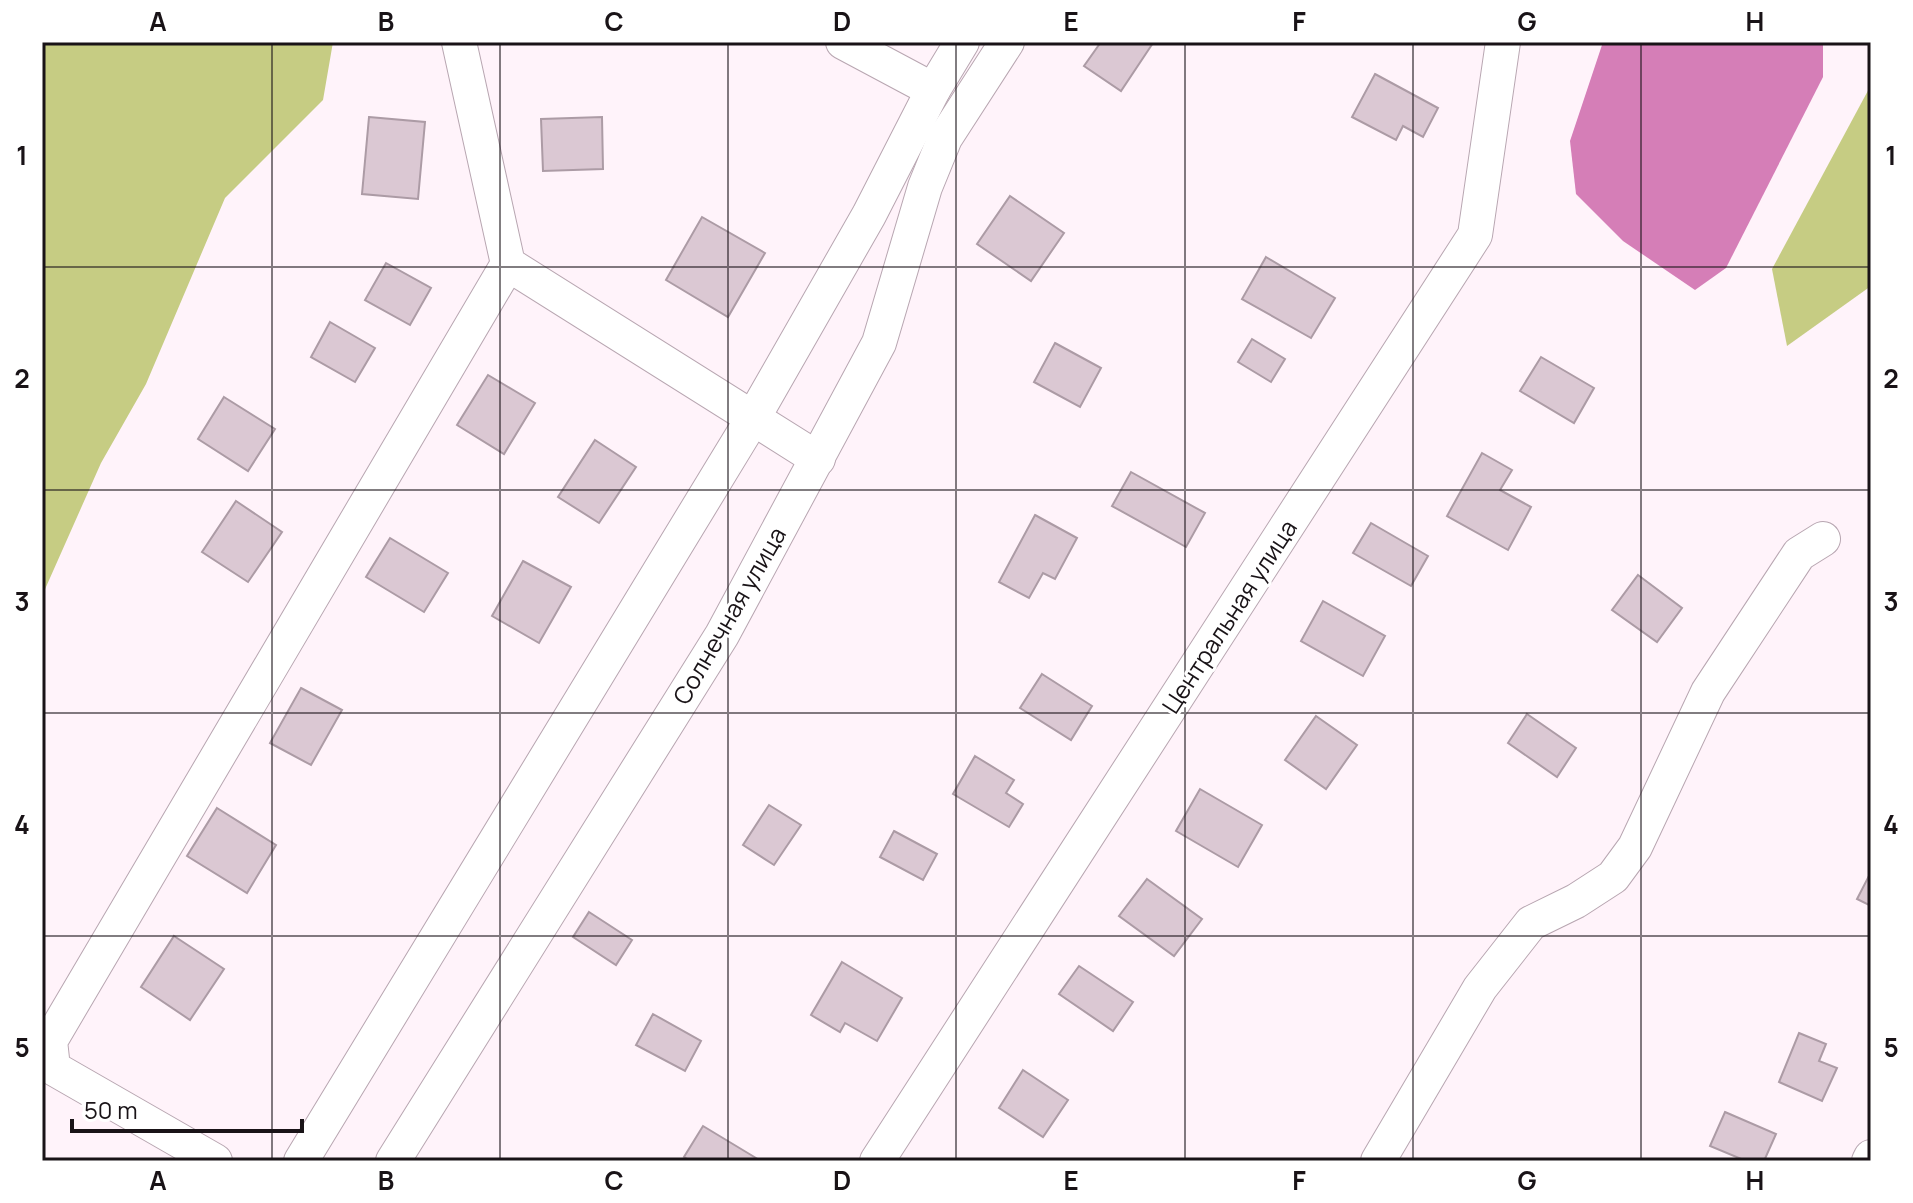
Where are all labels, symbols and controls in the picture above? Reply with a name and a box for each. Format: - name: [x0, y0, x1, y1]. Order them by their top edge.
- text: A: [149, 3, 167, 39]
- text: B: [378, 3, 394, 39]
- text: C: [604, 3, 624, 39]
- text: D: [833, 3, 851, 39]
- text: E: [1063, 3, 1079, 39]
- text: F: [1292, 3, 1306, 39]
- text: G: [1517, 3, 1537, 39]
- text: H: [1746, 3, 1764, 39]
- text: 1: [16, 137, 28, 173]
- text: 1: [1885, 137, 1897, 173]
- text: 2: [14, 360, 30, 396]
- text: 2: [1883, 360, 1899, 396]
- street label: Центральная улица: [1154, 513, 1304, 719]
- street label: Солнечная улица: [664, 520, 793, 710]
- text: 3: [14, 583, 30, 619]
- text: 3: [1883, 583, 1899, 619]
- text: 4: [14, 806, 30, 842]
- text: 4: [1883, 806, 1899, 842]
- text: 5: [14, 1029, 30, 1065]
- text: 5: [1883, 1029, 1899, 1065]
- scale bar: [72, 1083, 302, 1133]
- text: 50 m: [84, 1093, 138, 1126]
- text: A: [149, 1162, 167, 1198]
- text: B: [378, 1162, 394, 1198]
- text: C: [604, 1162, 624, 1198]
- text: D: [833, 1162, 851, 1198]
- text: E: [1063, 1162, 1079, 1198]
- text: F: [1292, 1162, 1306, 1198]
- text: G: [1517, 1162, 1537, 1198]
- text: H: [1746, 1162, 1764, 1198]

